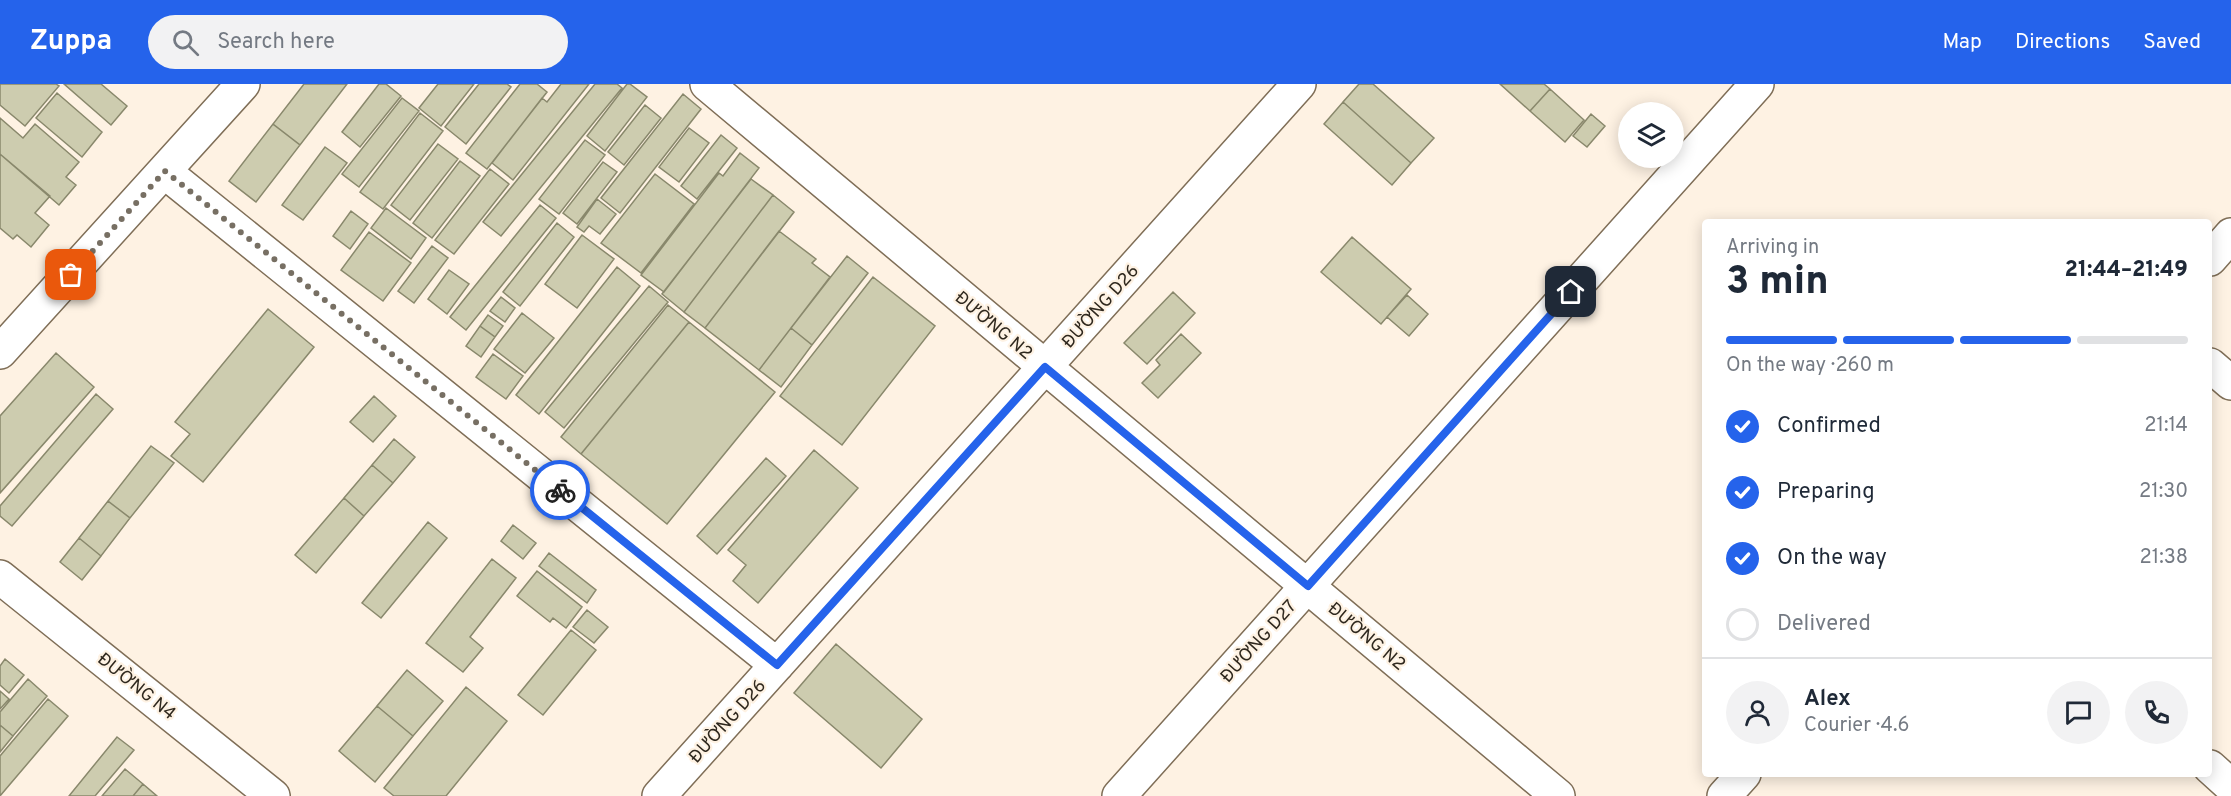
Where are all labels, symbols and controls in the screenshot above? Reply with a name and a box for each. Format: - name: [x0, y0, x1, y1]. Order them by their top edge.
- search box: [148, 15, 568, 69]
- text: Zuppa: [30, 24, 112, 60]
- icon: search: [169, 26, 202, 59]
- text: Search here: [217, 29, 335, 56]
- text: Map: [1942, 29, 1982, 56]
- text: Directions: [2015, 29, 2110, 56]
- text: Saved: [2143, 29, 2201, 56]
- map controls: [1618, 102, 1684, 168]
- button: layers: [1618, 102, 1684, 168]
- text: Arriving in: [1726, 235, 1819, 261]
- pin: [45, 249, 96, 300]
- text: 21:44–21:49: [2065, 257, 2188, 284]
- icon: bag: [54, 258, 87, 291]
- street label: ĐƯỜNG D26: [1056, 259, 1145, 354]
- text: 3 min: [1726, 259, 1829, 308]
- pin: [1545, 266, 1596, 317]
- icon: home: [1554, 275, 1587, 308]
- street label: ĐƯỜNG N2: [949, 285, 1038, 365]
- text: On the way · 260 m: [1726, 353, 1894, 379]
- icon: check: [1726, 410, 1759, 443]
- text: Confirmed: [1777, 413, 1881, 440]
- text: 21:14: [2144, 413, 2188, 439]
- courier: [530, 460, 590, 520]
- icon: bike: [544, 474, 577, 507]
- icon: check: [1726, 476, 1759, 509]
- text: Preparing: [1777, 479, 1875, 506]
- text: 21:30: [2139, 479, 2188, 505]
- icon: check: [1726, 542, 1759, 575]
- text: On the way: [1777, 545, 1887, 572]
- text: 21:38: [2140, 545, 2188, 571]
- street label: ĐƯỜNG D27: [1215, 595, 1302, 688]
- street label: ĐƯỜNG N2: [1322, 596, 1411, 676]
- text: Delivered: [1777, 611, 1871, 638]
- street label: ĐƯỜNG N4: [92, 647, 181, 726]
- street label: ĐƯỜNG D26: [683, 674, 772, 769]
- button: person: [1726, 681, 1789, 744]
- button: chat: [2047, 681, 2110, 744]
- button: phone: [2125, 681, 2188, 744]
- text: Alex: [1804, 686, 1851, 713]
- text: Courier · 4.6: [1804, 713, 1909, 739]

